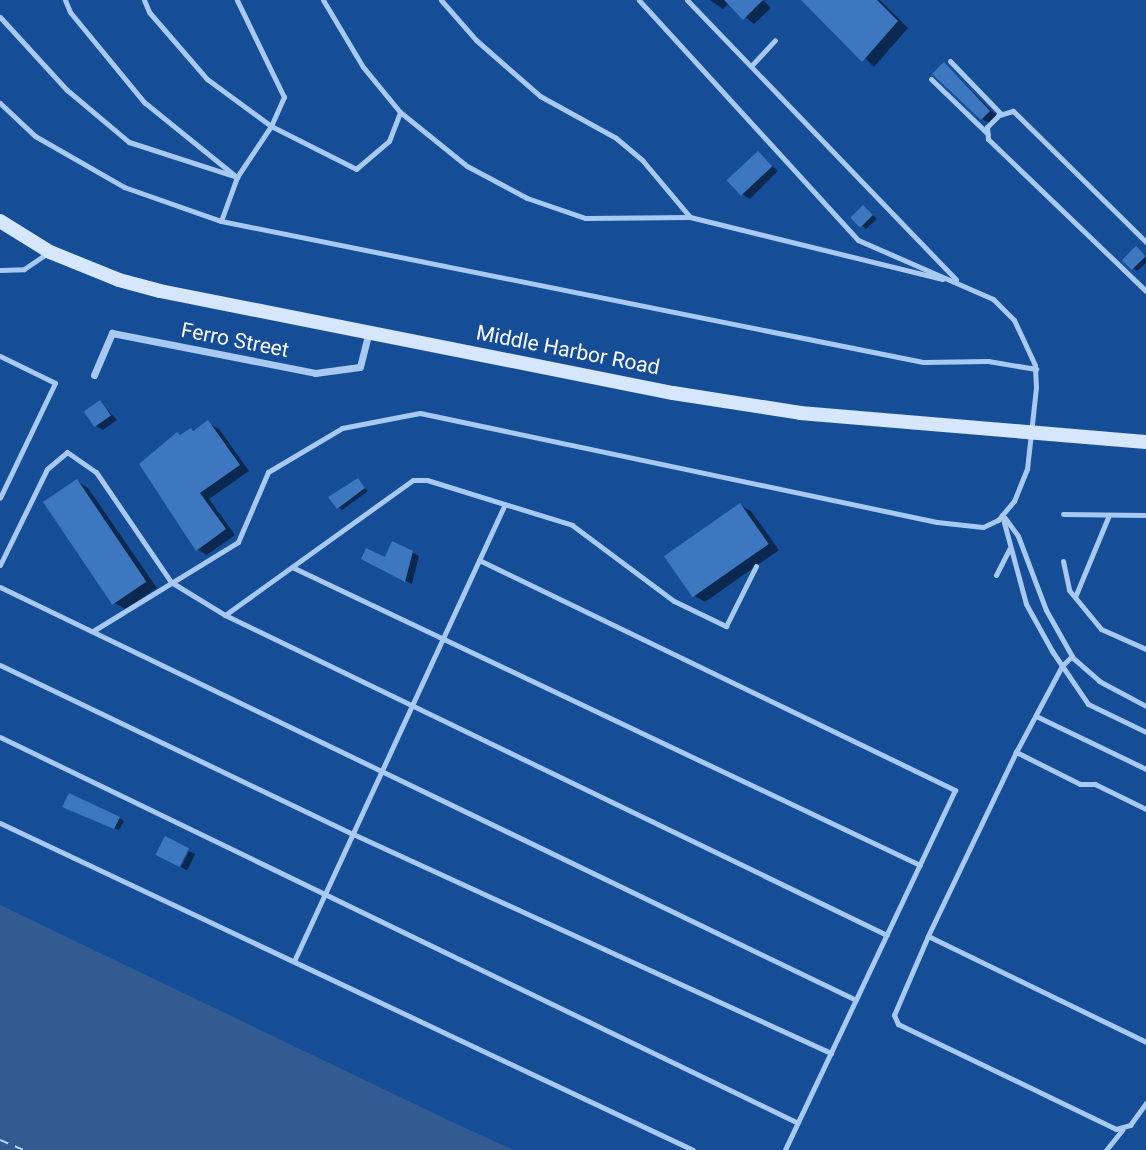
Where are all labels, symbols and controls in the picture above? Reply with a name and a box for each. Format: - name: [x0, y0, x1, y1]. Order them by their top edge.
- street label: Ferro Street: [179, 317, 291, 363]
- street label: Middle Harbor Road: [474, 320, 662, 380]

